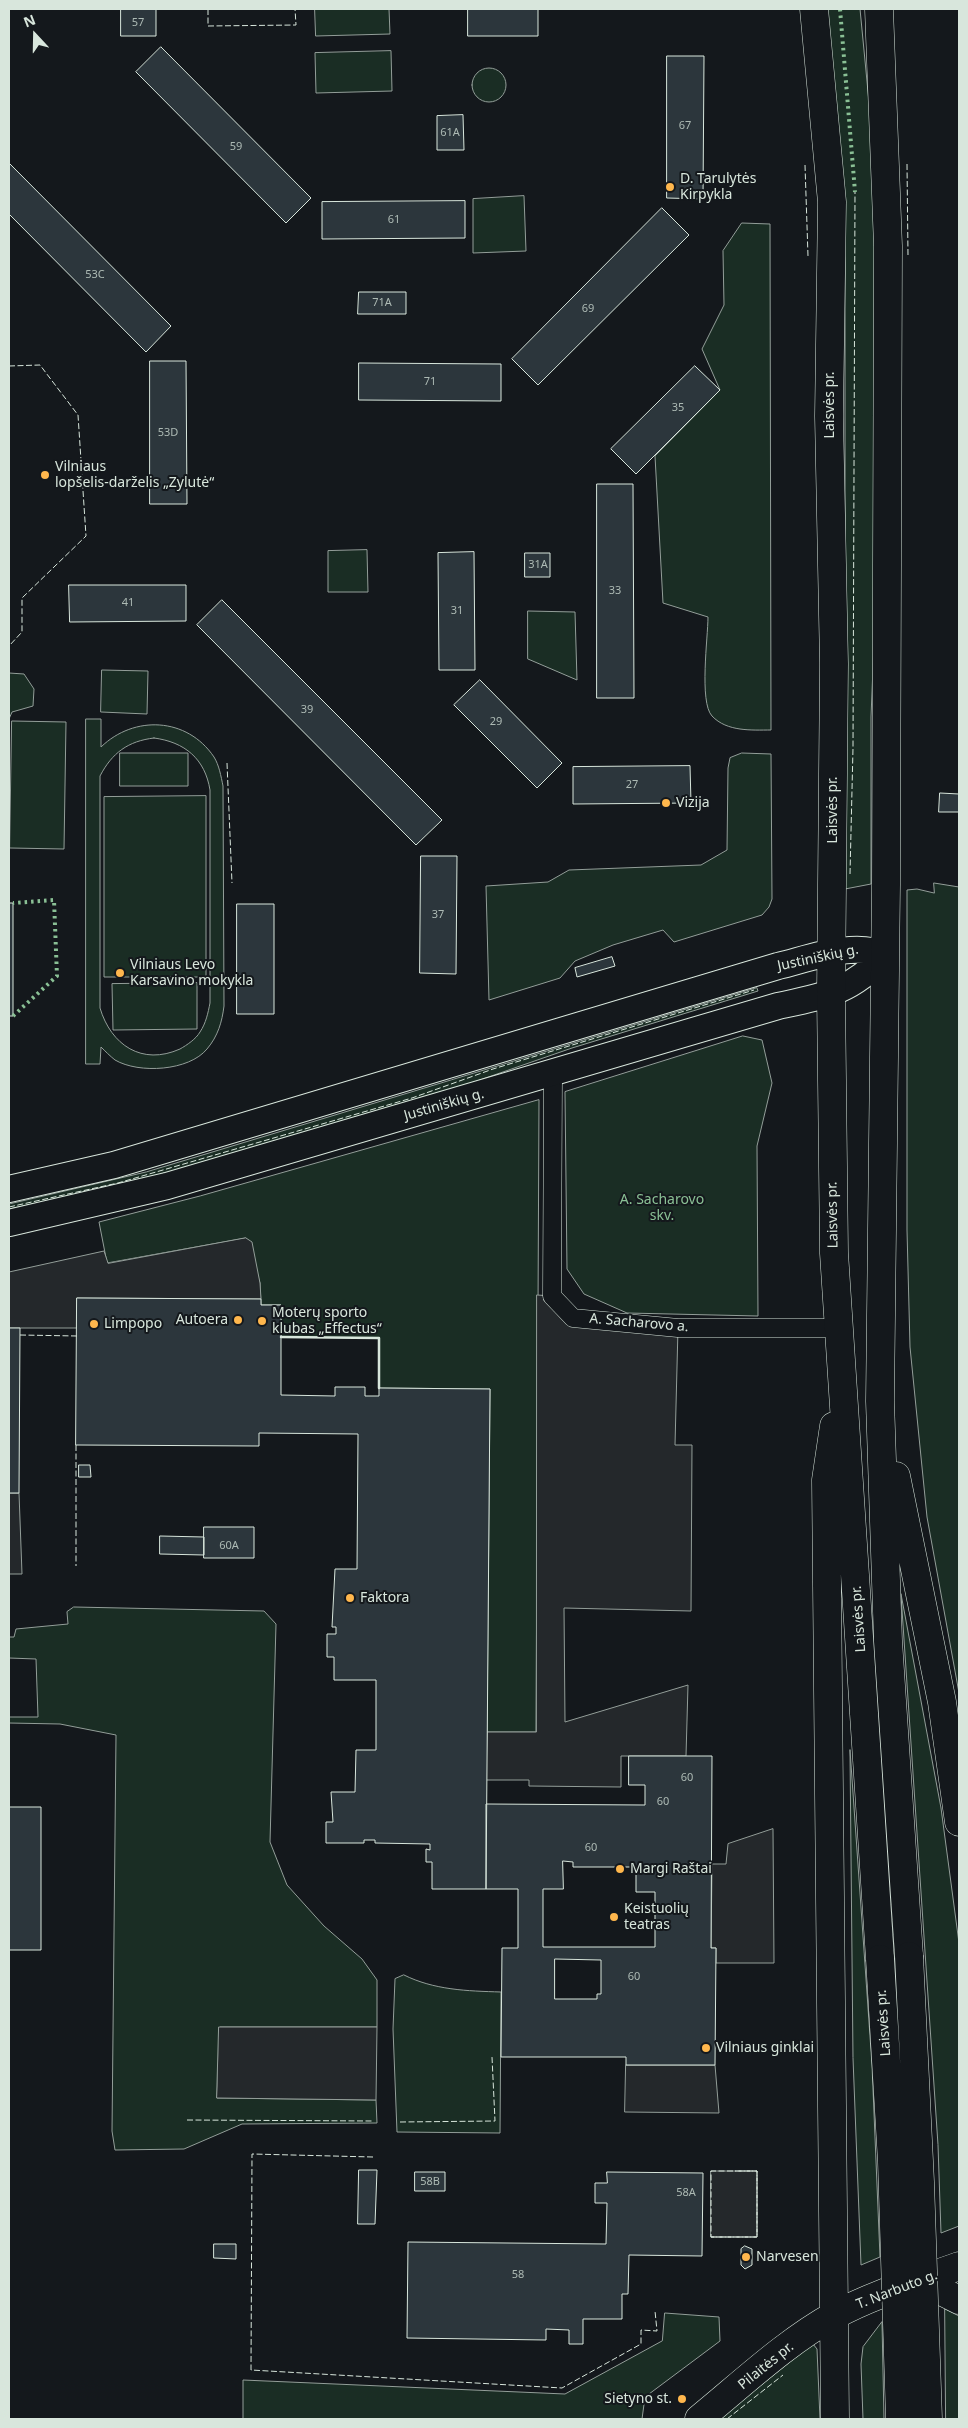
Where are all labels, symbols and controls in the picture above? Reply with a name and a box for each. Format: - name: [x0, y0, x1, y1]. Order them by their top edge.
- north arrow: [10, 10, 60, 60]
- text: N: [21, 10, 38, 31]
- house number: 57: [132, 16, 144, 30]
- house number: 67: [679, 119, 691, 133]
- house number: 61A: [440, 126, 460, 140]
- house number: 59: [230, 140, 242, 154]
- place label: D. Tarulytės Kirpykla: [680, 171, 756, 203]
- marker: D. Tarulytės Kirpykla: [664, 181, 676, 193]
- house number: 61: [388, 213, 400, 227]
- house number: 53C: [85, 268, 105, 282]
- house number: 71A: [372, 296, 392, 310]
- house number: 69: [582, 302, 594, 316]
- street label: Laisvės pr.: [822, 372, 838, 438]
- house number: 71: [424, 375, 436, 389]
- house number: 35: [672, 401, 684, 415]
- house number: 53D: [158, 426, 178, 440]
- place label: Vilniaus lopšelis-darželis „Zylutė“: [55, 459, 214, 492]
- marker: Vilniaus lopšelis-darželis „Zylutė“: [39, 469, 51, 481]
- house number: 31A: [528, 558, 548, 572]
- house number: 33: [609, 584, 621, 598]
- house number: 41: [122, 596, 134, 610]
- house number: 31: [451, 604, 463, 618]
- house number: 39: [301, 703, 313, 717]
- house number: 29: [490, 715, 502, 729]
- street label: Laisvės pr.: [825, 777, 841, 843]
- house number: 27: [626, 778, 638, 792]
- place label: Vizija: [676, 795, 710, 811]
- marker: Vizija: [660, 797, 672, 809]
- house number: 37: [432, 908, 444, 922]
- street label: Justiniškių g.: [776, 941, 860, 975]
- place label: Vilniaus Levo Karsavino mokykla: [130, 957, 253, 990]
- marker: Vilniaus Levo Karsavino mokykla: [114, 967, 126, 979]
- street label: Justiniškių g.: [402, 1086, 486, 1124]
- street label: Laisvės pr.: [824, 1181, 842, 1249]
- park label: A. Sacharovo skv.: [620, 1192, 704, 1224]
- place label: Moterų sporto klubas „Effectus“: [272, 1305, 382, 1338]
- street label: A. Sacharovo a.: [589, 1310, 689, 1336]
- place label: Autoera: [176, 1312, 228, 1328]
- marker: Autoera: [232, 1314, 244, 1326]
- marker: Moterų sporto klubas „Effectus“: [256, 1315, 268, 1327]
- place label: Limpopo: [104, 1316, 162, 1332]
- marker: Limpopo: [88, 1318, 100, 1330]
- house number: 60A: [219, 1539, 239, 1553]
- street label: Laisvės pr.: [848, 1585, 870, 1653]
- place label: Faktora: [360, 1590, 409, 1606]
- marker: Faktora: [344, 1592, 356, 1604]
- house number: 60: [681, 1771, 693, 1785]
- house number: 60: [657, 1795, 669, 1809]
- house number: 60: [585, 1841, 597, 1855]
- place label: Margi Raštai: [630, 1861, 712, 1877]
- marker: Margi Raštai: [614, 1863, 626, 1875]
- place label: Keistuolių teatras: [624, 1901, 689, 1934]
- marker: Keistuolių teatras: [608, 1911, 620, 1923]
- house number: 60: [628, 1970, 640, 1984]
- street label: Laisvės pr.: [873, 1989, 895, 2057]
- place label: Vilniaus ginklai: [716, 2040, 814, 2056]
- marker: Vilniaus ginklai: [700, 2042, 712, 2054]
- house number: 58B: [420, 2175, 440, 2189]
- house number: 58A: [676, 2186, 696, 2200]
- place label: Narvesen: [756, 2249, 819, 2265]
- marker: Narvesen: [740, 2251, 752, 2263]
- street label: T. Narbuto g.: [854, 2267, 940, 2313]
- house number: 58: [512, 2268, 524, 2282]
- street label: Pilaitės pr.: [735, 2339, 797, 2393]
- place label: Sietyno st.: [604, 2391, 672, 2407]
- marker: Sietyno st.: [676, 2393, 688, 2405]

